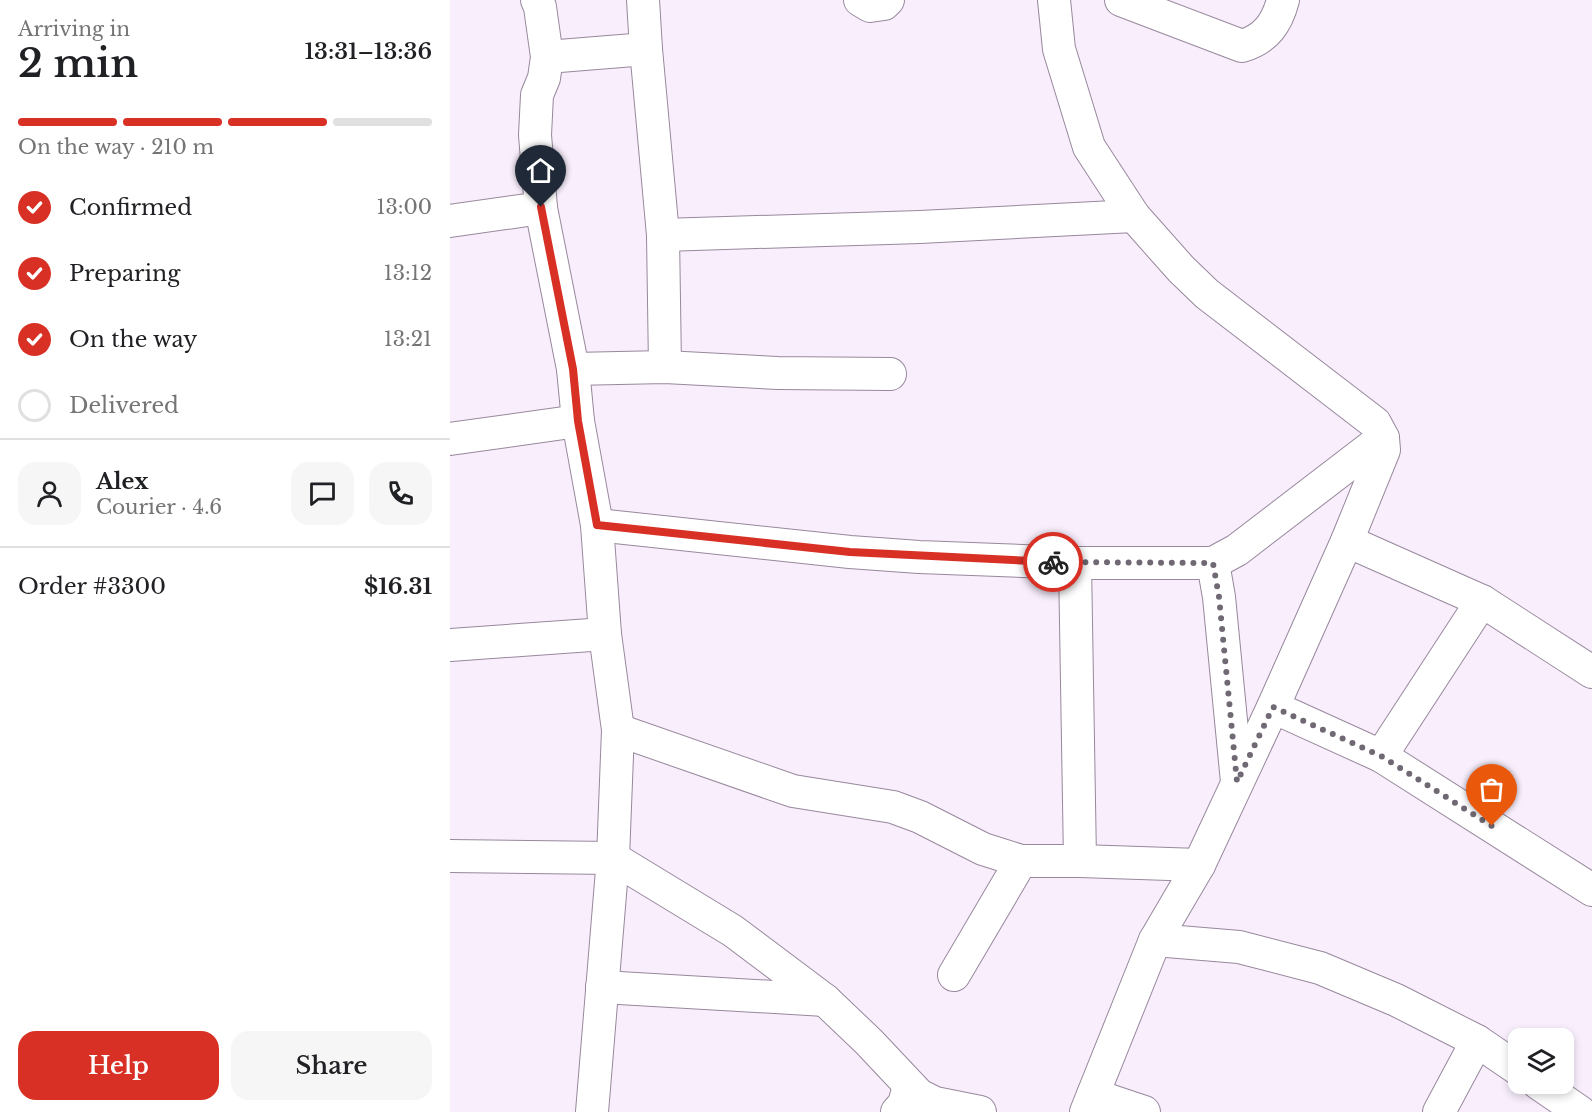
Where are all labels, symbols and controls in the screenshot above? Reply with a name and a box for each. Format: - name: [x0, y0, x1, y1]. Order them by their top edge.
- text: Arriving in: [18, 17, 130, 41]
- text: 13:31–13:36: [304, 38, 432, 65]
- text: 2 min: [18, 39, 138, 88]
- text: On the way · 210 m: [18, 135, 214, 159]
- pin: [515, 145, 566, 207]
- icon: home: [524, 154, 557, 187]
- icon: check: [18, 191, 51, 224]
- text: Confirmed: [69, 194, 192, 221]
- text: 13:00: [377, 195, 432, 219]
- icon: check: [18, 257, 51, 290]
- text: Preparing: [69, 260, 180, 287]
- text: 13:12: [384, 261, 432, 285]
- icon: check: [18, 323, 51, 356]
- text: On the way: [69, 326, 197, 353]
- text: 13:21: [384, 327, 432, 351]
- text: Delivered: [69, 392, 179, 419]
- button: person: [18, 462, 81, 525]
- button: chat: [291, 462, 354, 525]
- button: phone: [369, 462, 432, 525]
- text: Alex: [96, 468, 149, 495]
- text: Courier · 4.6: [96, 495, 222, 519]
- courier: [1023, 532, 1083, 592]
- icon: bike: [1037, 546, 1070, 579]
- text: Order #3300: [18, 573, 166, 600]
- text: $16.31: [364, 573, 432, 600]
- pin: [1466, 764, 1517, 826]
- icon: bag: [1475, 773, 1508, 806]
- map controls: [1508, 1028, 1574, 1094]
- button: layers: [1508, 1028, 1574, 1094]
- button: Help: [18, 1031, 219, 1100]
- button: Share: [231, 1031, 432, 1100]

